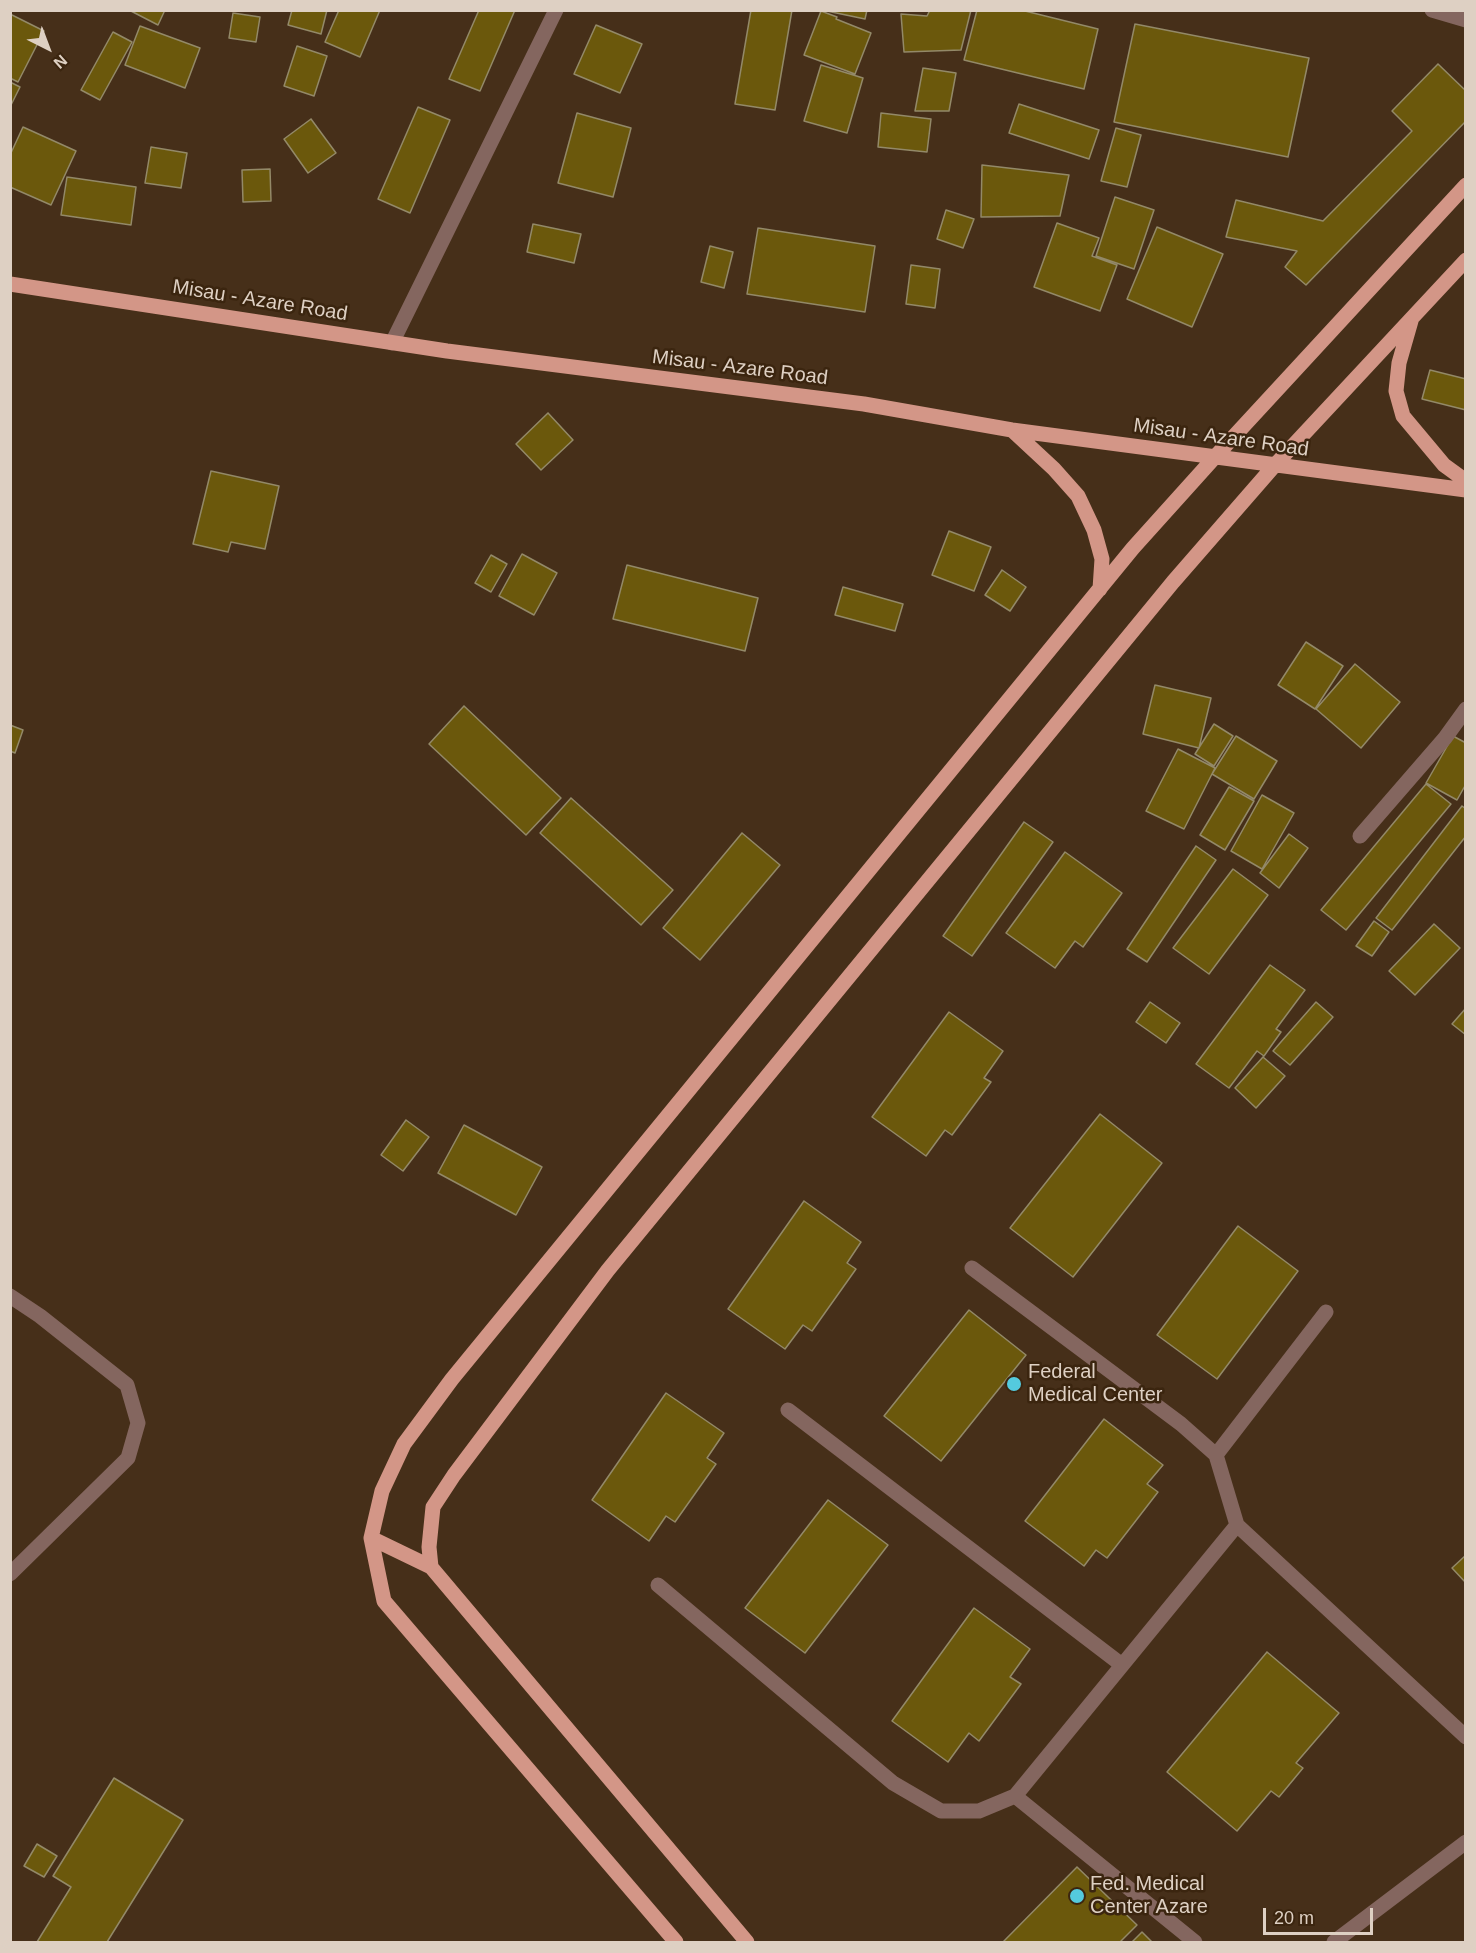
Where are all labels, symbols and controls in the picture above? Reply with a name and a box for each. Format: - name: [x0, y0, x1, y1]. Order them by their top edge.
- north arrow: [18, 18, 78, 78]
- text: N: [50, 52, 70, 72]
- street label: Misau - Azare Road: [171, 275, 349, 327]
- street label: Misau - Azare Road: [651, 345, 829, 391]
- street label: Misau - Azare Road: [1132, 414, 1310, 462]
- place label: Federal Medical Center: [1028, 1360, 1163, 1407]
- marker: Federal Medical Center: [1005, 1375, 1023, 1393]
- place label: Fed. Medical Center Azare: [1090, 1872, 1208, 1919]
- marker: Fed. Medical Center Azare: [1068, 1887, 1086, 1905]
- scale bar: [1266, 1896, 1376, 1934]
- text: 20 m: [1274, 1908, 1314, 1928]

